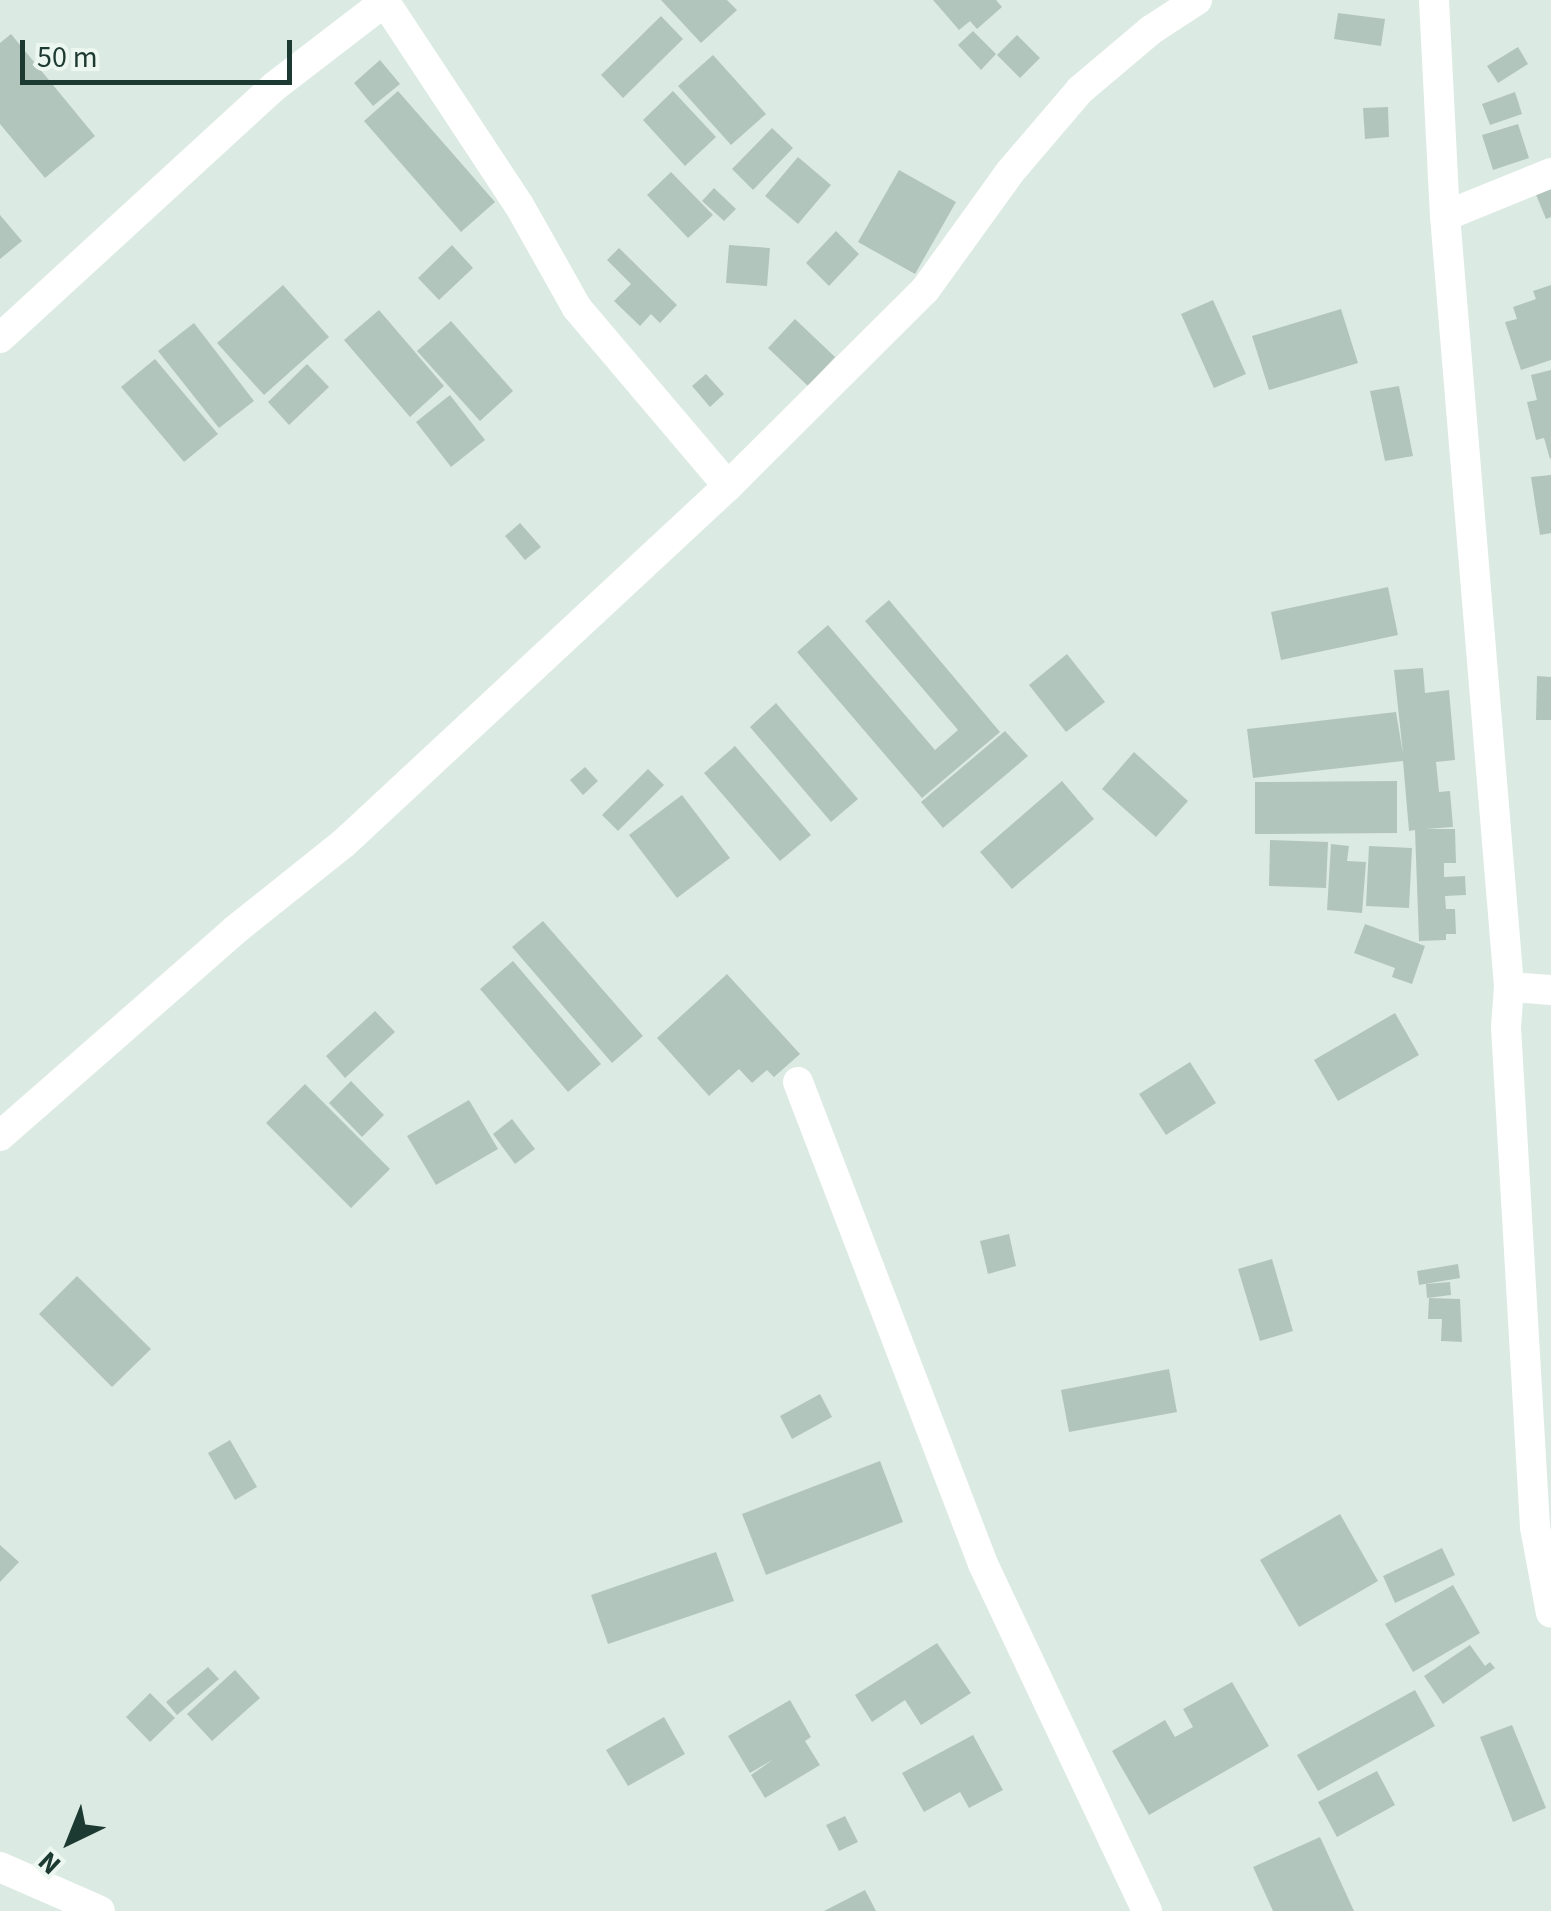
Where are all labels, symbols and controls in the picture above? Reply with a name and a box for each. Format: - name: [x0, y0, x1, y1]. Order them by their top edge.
- scale bar: [25, 20, 298, 82]
- text: 50 m: [37, 36, 98, 79]
- north arrow: [20, 1791, 120, 1891]
- text: N: [29, 1842, 70, 1884]

